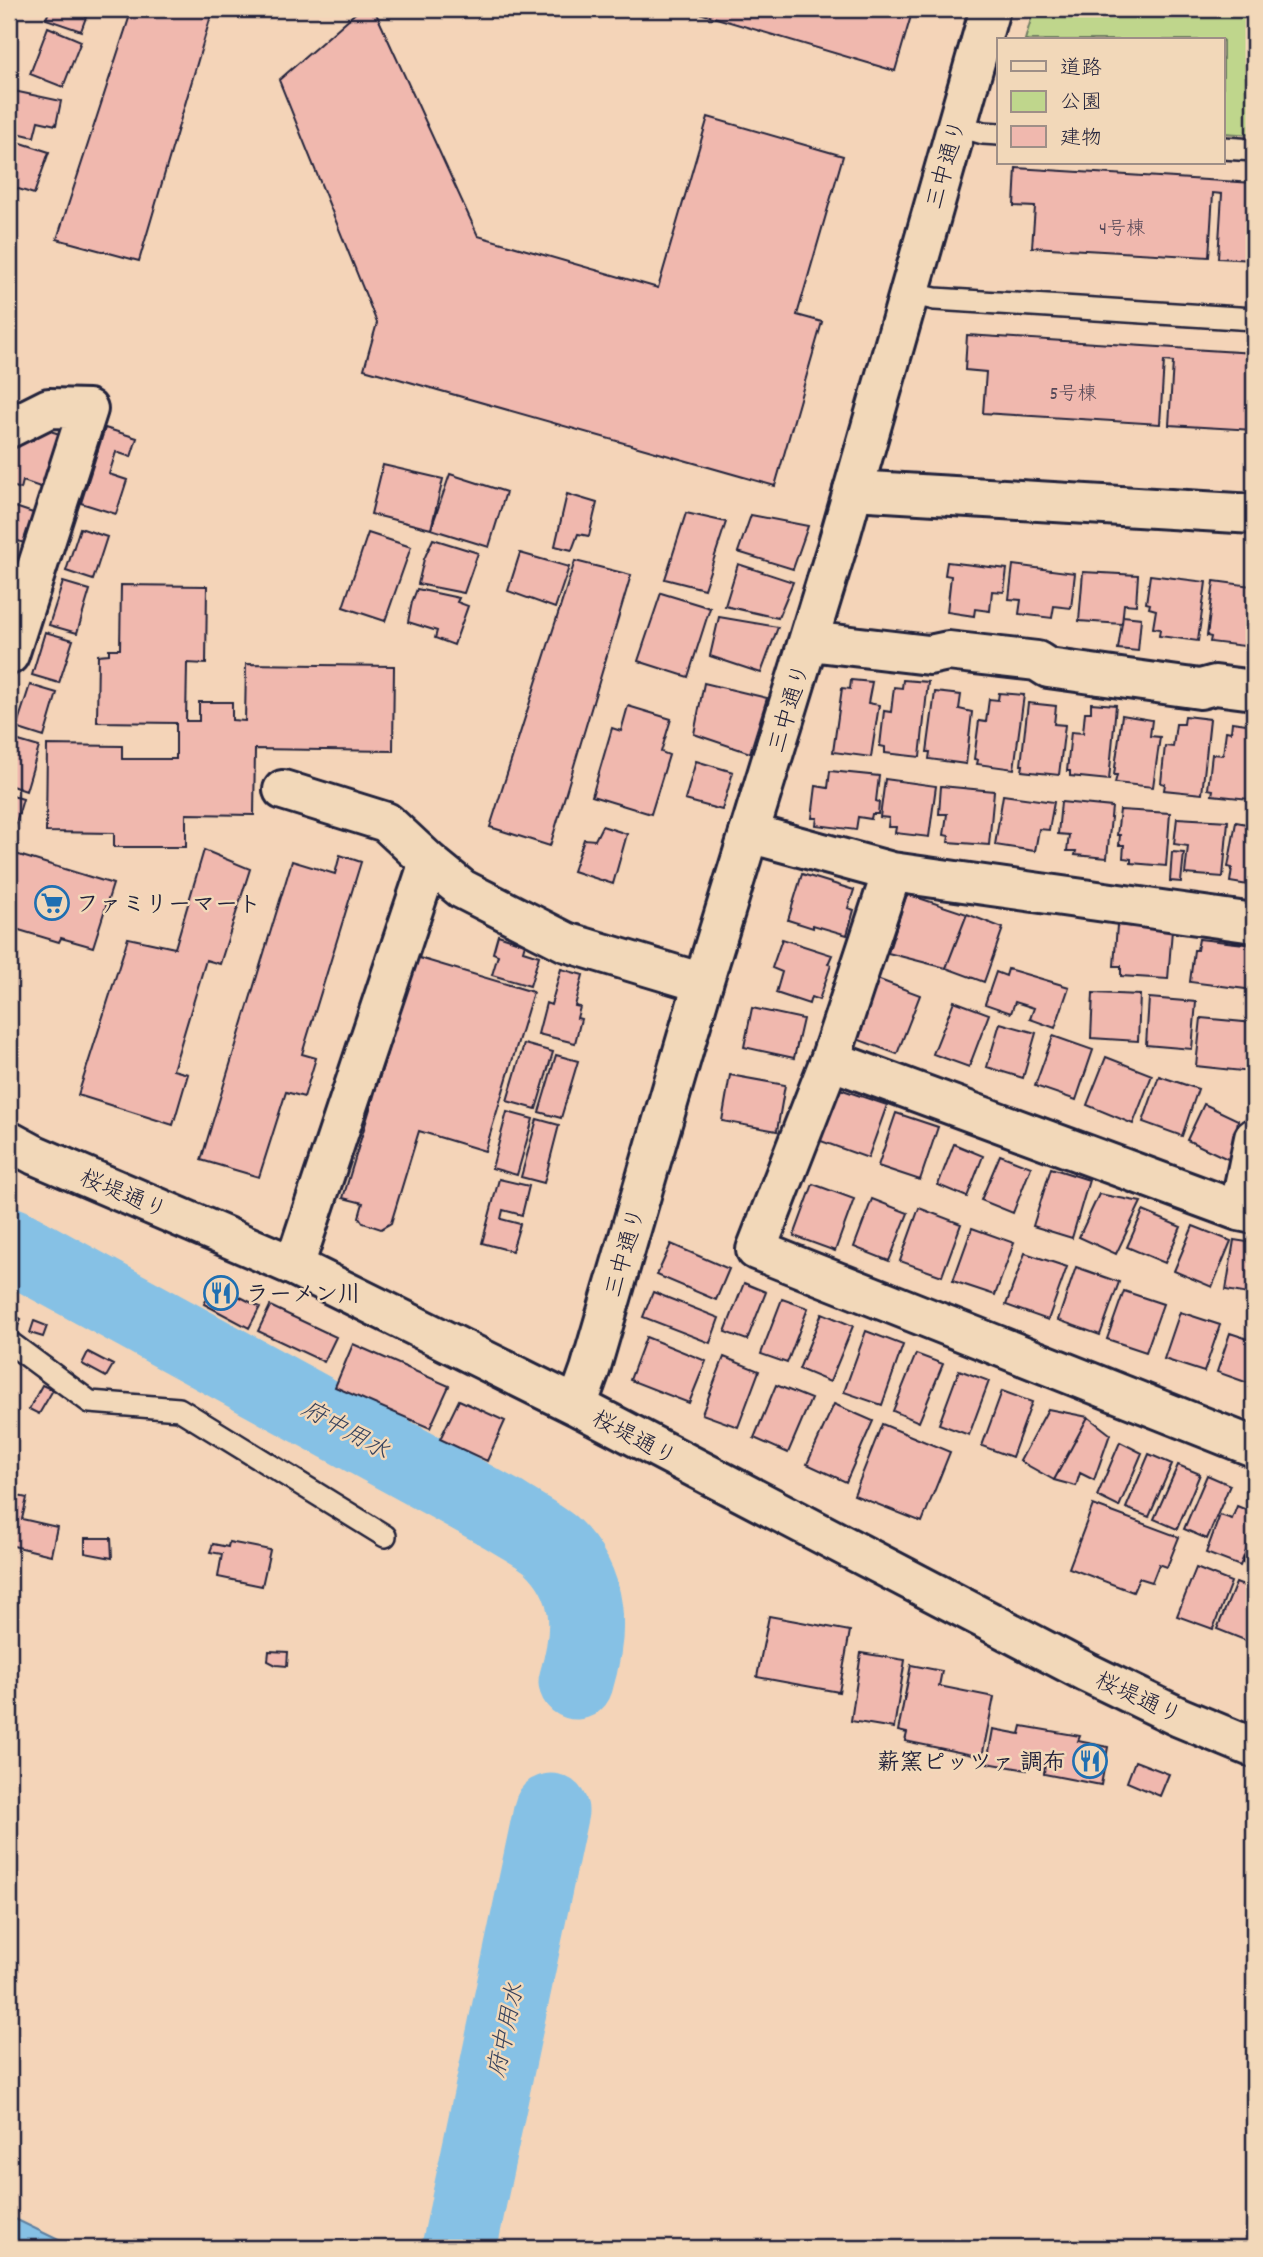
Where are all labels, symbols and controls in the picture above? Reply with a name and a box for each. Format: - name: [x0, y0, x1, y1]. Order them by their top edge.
- legend: [997, 38, 1224, 164]
- text: 道路: [1060, 55, 1102, 85]
- text: 公園: [1060, 89, 1102, 119]
- street label: 三中通り: [920, 116, 977, 214]
- text: 建物: [1060, 125, 1102, 155]
- house number: 4号棟: [1099, 217, 1145, 244]
- house number: 5号棟: [1050, 382, 1096, 409]
- street label: 三中通り: [762, 660, 821, 758]
- supermarket icon: ファミリーマート: [33, 884, 71, 922]
- place label: ファミリーマート: [76, 890, 261, 923]
- street label: 桜堤通り: [74, 1163, 171, 1229]
- street label: 三中通り: [599, 1204, 656, 1302]
- restaurant icon: ラーメン川: [202, 1274, 240, 1312]
- place label: ラーメン川: [246, 1280, 361, 1313]
- water label: 府中用水: [294, 1393, 395, 1470]
- street label: 桜堤通り: [585, 1404, 682, 1476]
- street label: 桜堤通り: [1089, 1666, 1186, 1735]
- restaurant icon: 薪窯ピッツァ 調布: [1071, 1742, 1109, 1780]
- place label: 薪窯ピッツァ 調布: [877, 1748, 1066, 1781]
- water label: 府中用水: [481, 1980, 535, 2081]

